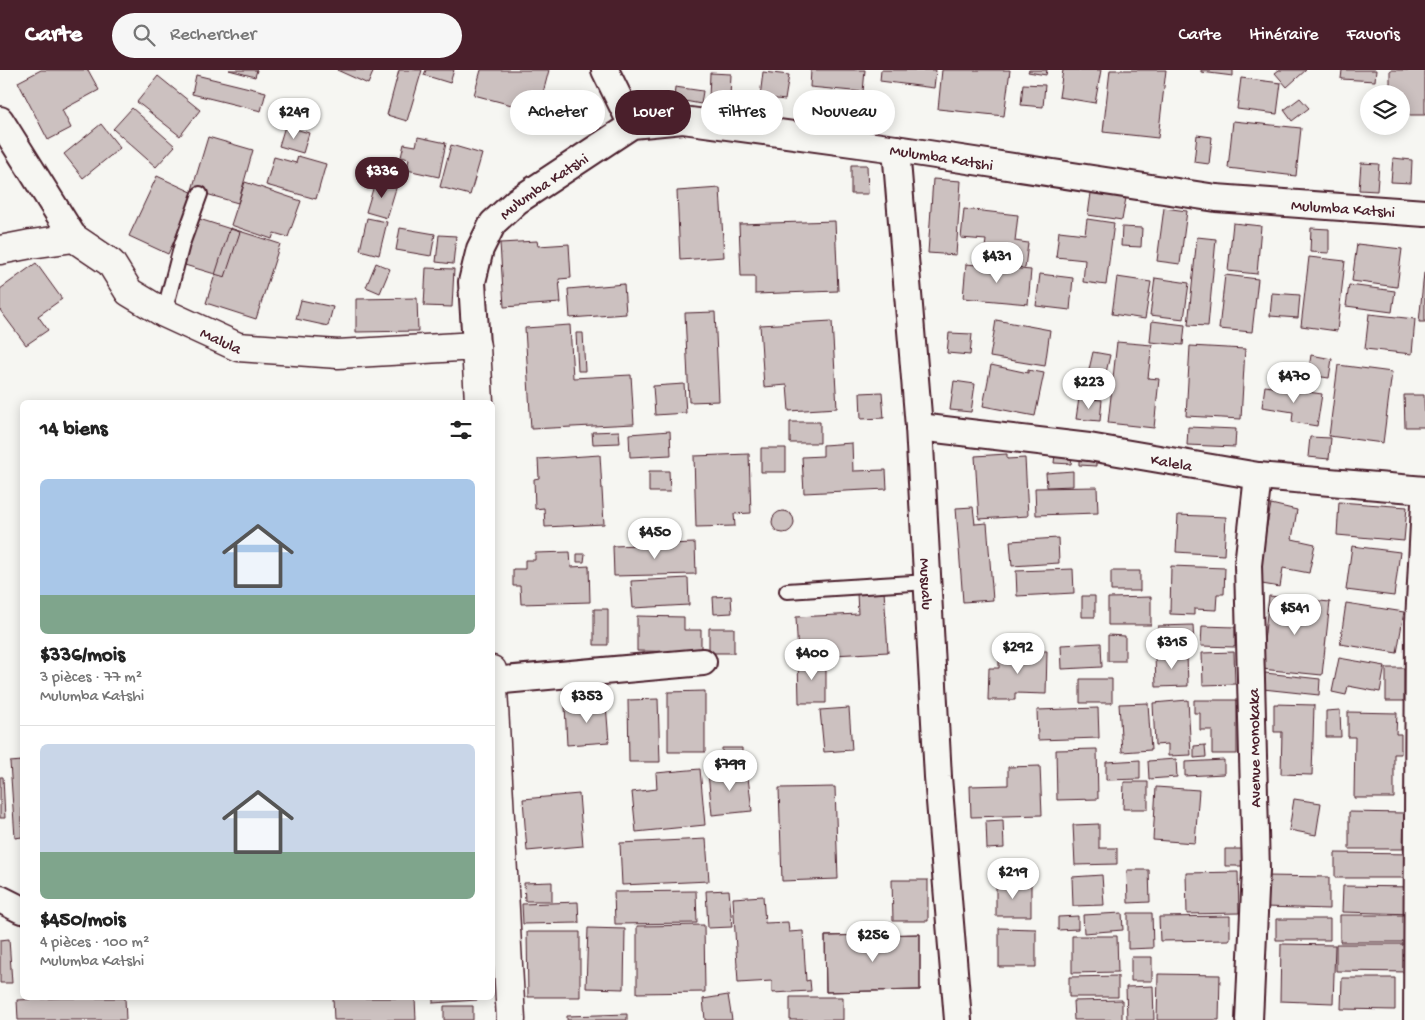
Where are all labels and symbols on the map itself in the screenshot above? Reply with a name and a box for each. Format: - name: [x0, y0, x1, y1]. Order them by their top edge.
- pin: $249: [264, 98, 324, 140]
- street label: Mulumba Katshi: [888, 142, 994, 177]
- street label: Mulumba Katshi: [497, 151, 593, 225]
- pin: $336: [352, 156, 412, 199]
- street label: Mulumba Katshi: [1290, 197, 1396, 224]
- pin: $431: [967, 242, 1027, 284]
- street label: Malula: [196, 325, 245, 361]
- pin: $470: [1264, 362, 1324, 404]
- pin: $223: [1059, 368, 1119, 410]
- street label: Kalela: [1149, 452, 1194, 478]
- pin: $450: [625, 518, 685, 560]
- street label: Musualu: [913, 558, 935, 611]
- pin: $541: [1265, 594, 1325, 636]
- pin: $315: [1142, 628, 1202, 670]
- pin: $292: [988, 632, 1048, 675]
- pin: $400: [782, 638, 842, 681]
- pin: $353: [557, 682, 617, 724]
- street label: Avenue Monokaka: [1246, 687, 1267, 808]
- pin: $799: [700, 750, 760, 792]
- pin: $219: [983, 858, 1043, 900]
- pin: $256: [843, 920, 903, 963]

